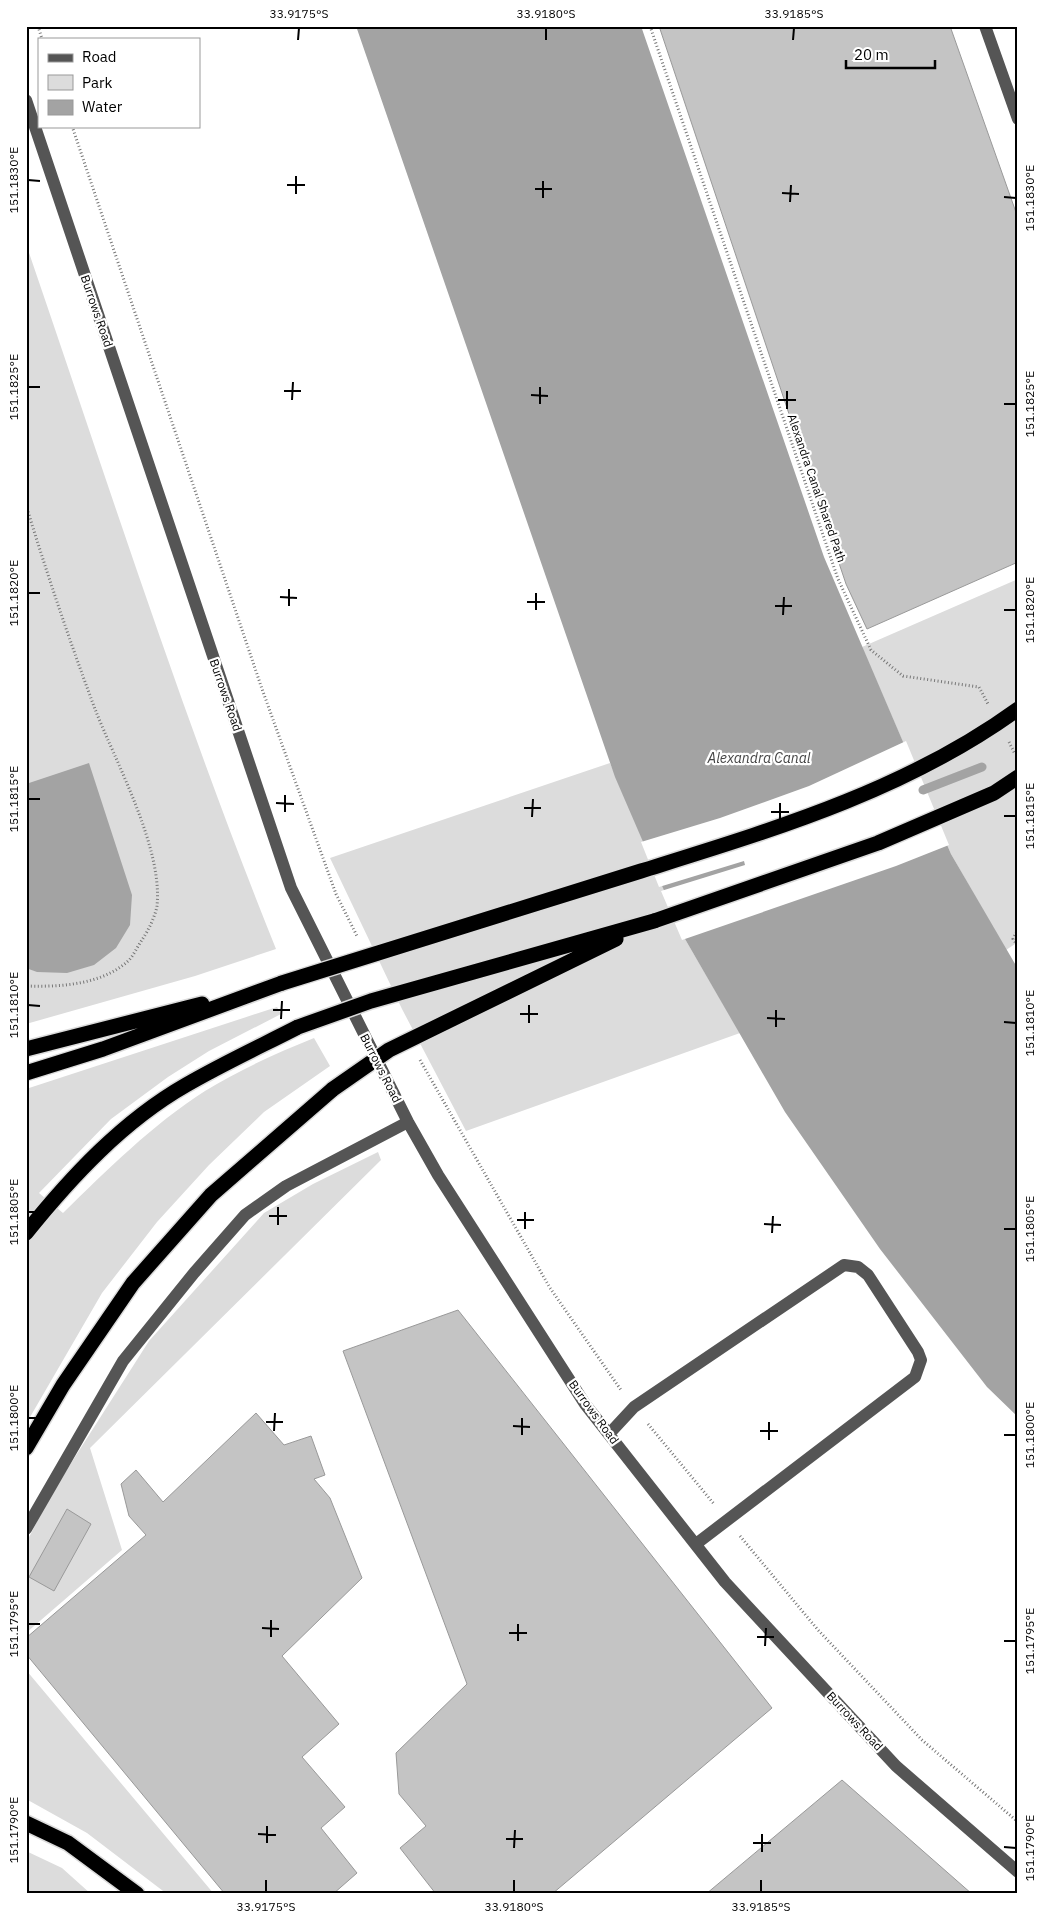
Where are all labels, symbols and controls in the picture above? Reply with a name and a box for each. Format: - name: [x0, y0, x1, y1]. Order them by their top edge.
- text: 33.9175°S: [269, 6, 329, 21]
- text: 33.9180°S: [516, 6, 576, 21]
- text: 33.9185°S: [764, 6, 824, 21]
- legend: [38, 38, 200, 128]
- scale bar: [846, 38, 935, 70]
- text: 20 m: [854, 45, 889, 64]
- text: Road: [82, 47, 117, 66]
- text: Park: [82, 73, 112, 92]
- text: Water: [82, 97, 123, 116]
- text: 151.1830°E: [6, 147, 21, 213]
- text: 151.1830°E: [1022, 165, 1037, 231]
- street label: Burrows Road: [78, 273, 116, 349]
- text: 151.1825°E: [6, 354, 21, 420]
- text: 151.1825°E: [1022, 371, 1037, 437]
- street label: Alexandra Canal Shared Path: [785, 412, 849, 564]
- text: 151.1820°E: [6, 560, 21, 626]
- text: 151.1820°E: [1022, 577, 1037, 643]
- street label: Burrows Road: [207, 657, 245, 733]
- water label: Alexandra Canal: [706, 749, 811, 767]
- text: 151.1815°E: [6, 766, 21, 832]
- text: 151.1815°E: [1022, 783, 1037, 849]
- text: 151.1810°E: [6, 972, 21, 1038]
- text: 151.1810°E: [1022, 990, 1037, 1056]
- street label: Burrows Road: [357, 1031, 405, 1105]
- text: 151.1805°E: [6, 1179, 21, 1245]
- text: 151.1805°E: [1022, 1196, 1037, 1262]
- street label: Burrows Road: [566, 1377, 622, 1447]
- text: 151.1800°E: [6, 1385, 21, 1451]
- text: 151.1800°E: [1022, 1402, 1037, 1468]
- text: 151.1795°E: [6, 1591, 21, 1657]
- text: 151.1795°E: [1022, 1608, 1037, 1674]
- street label: Burrows Road: [824, 1688, 886, 1754]
- text: 151.1790°E: [6, 1797, 21, 1863]
- text: 151.1790°E: [1022, 1815, 1037, 1881]
- text: 33.9175°S: [236, 1899, 296, 1914]
- text: 33.9180°S: [484, 1899, 544, 1914]
- text: 33.9185°S: [731, 1899, 791, 1914]

